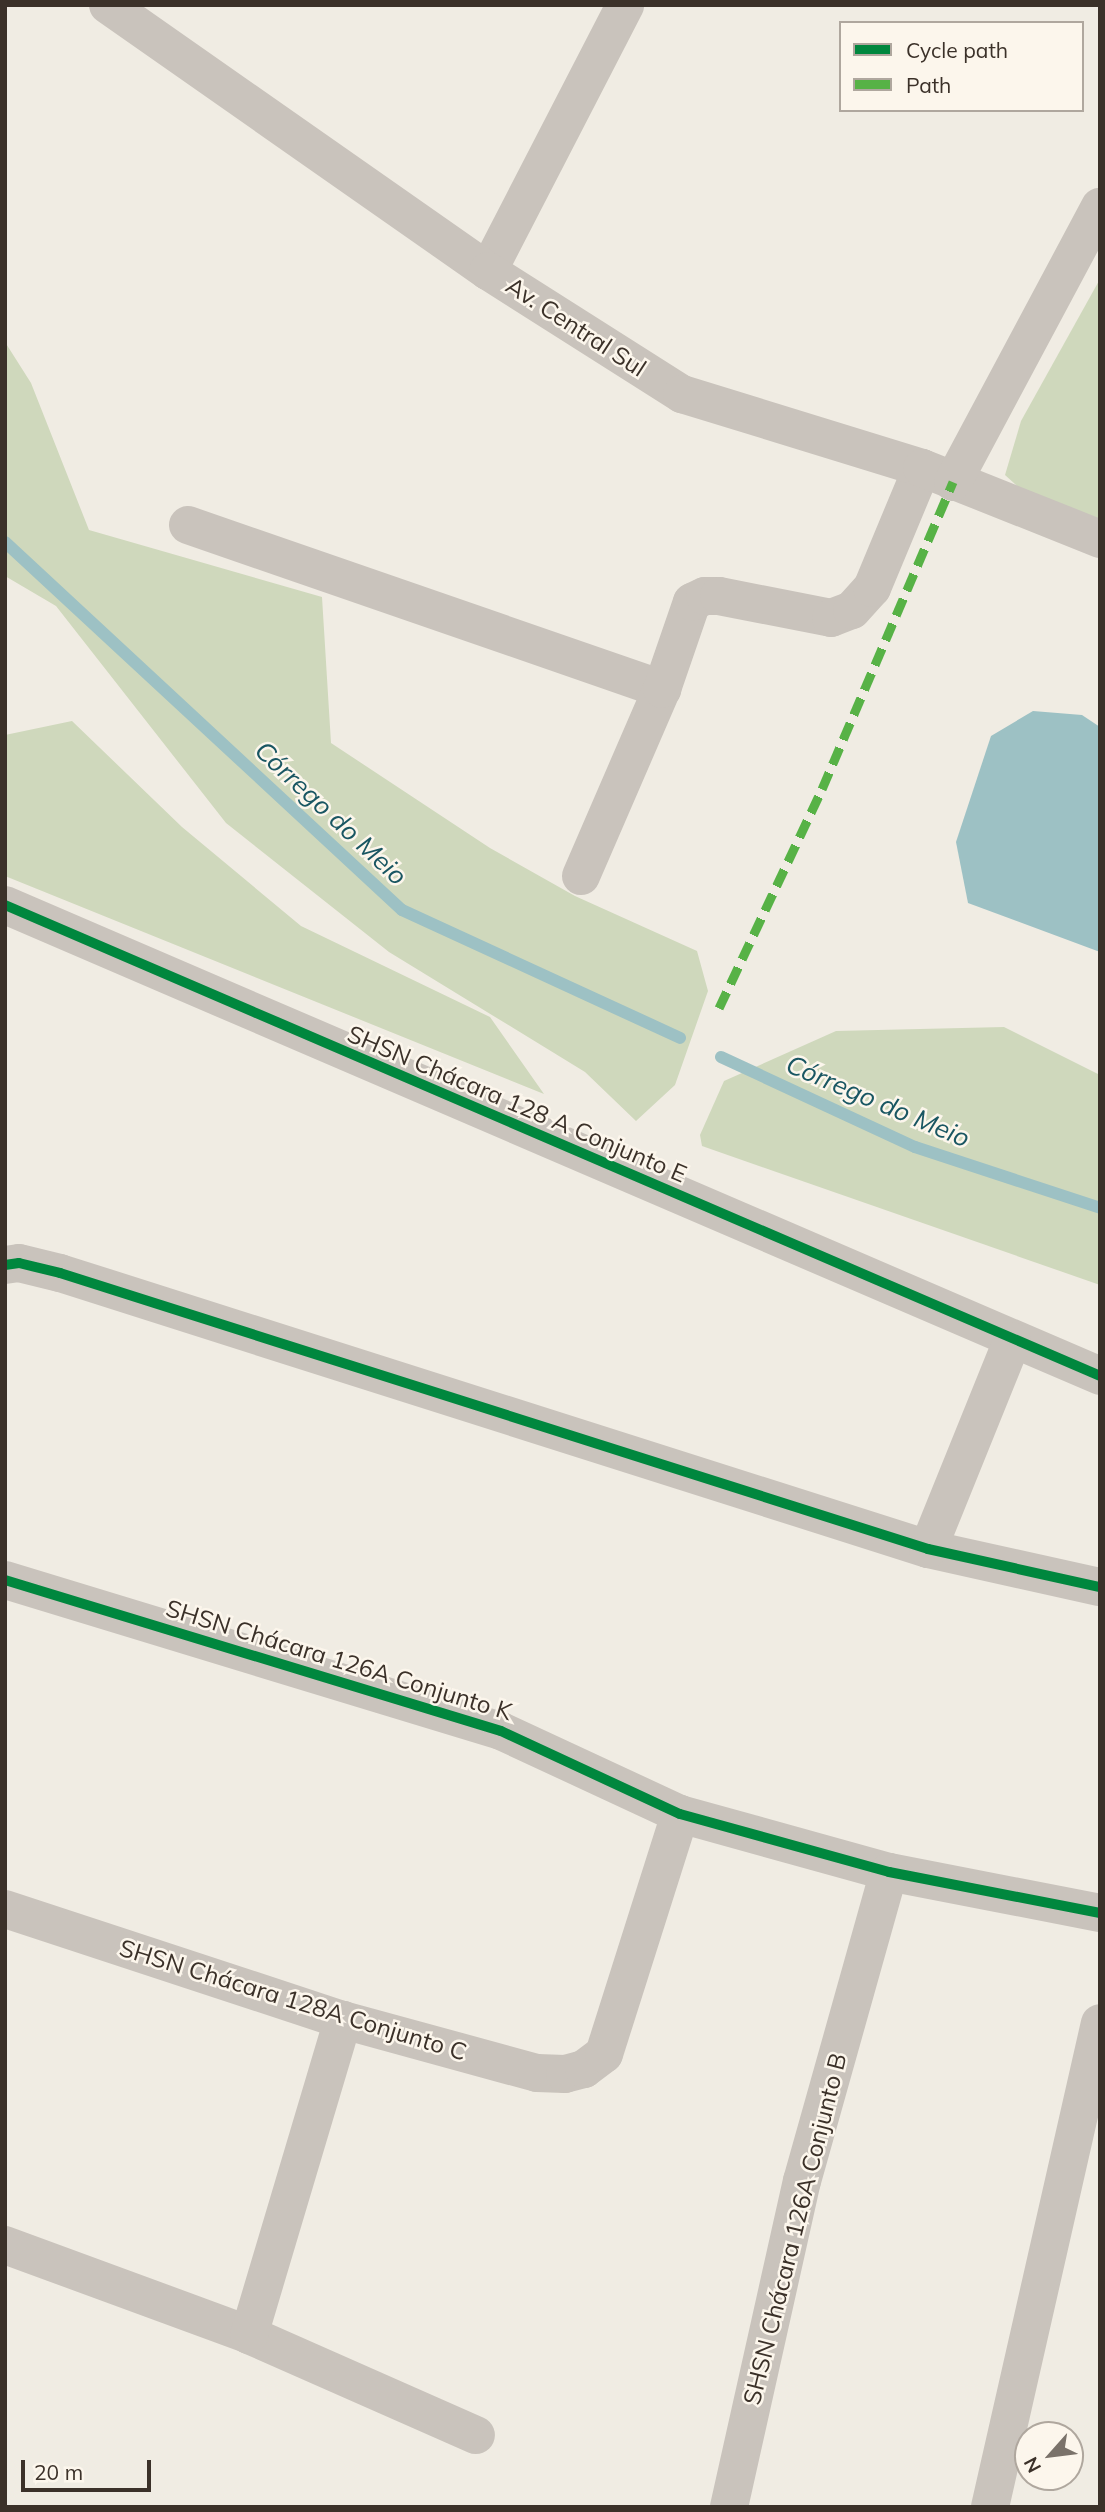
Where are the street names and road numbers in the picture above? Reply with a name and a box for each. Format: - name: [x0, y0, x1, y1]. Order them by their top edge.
- street label: Av. Central Sul: [501, 271, 651, 383]
- street label: SHSN Chácara 128 A Conjunto E: [343, 1019, 691, 1189]
- street label: SHSN Chácara 126A Conjunto K: [162, 1594, 516, 1726]
- street label: SHSN Chácara 128A Conjunto C: [116, 1933, 470, 2067]
- street label: SHSN Chácara 126A Conjunto B: [737, 2050, 853, 2408]

